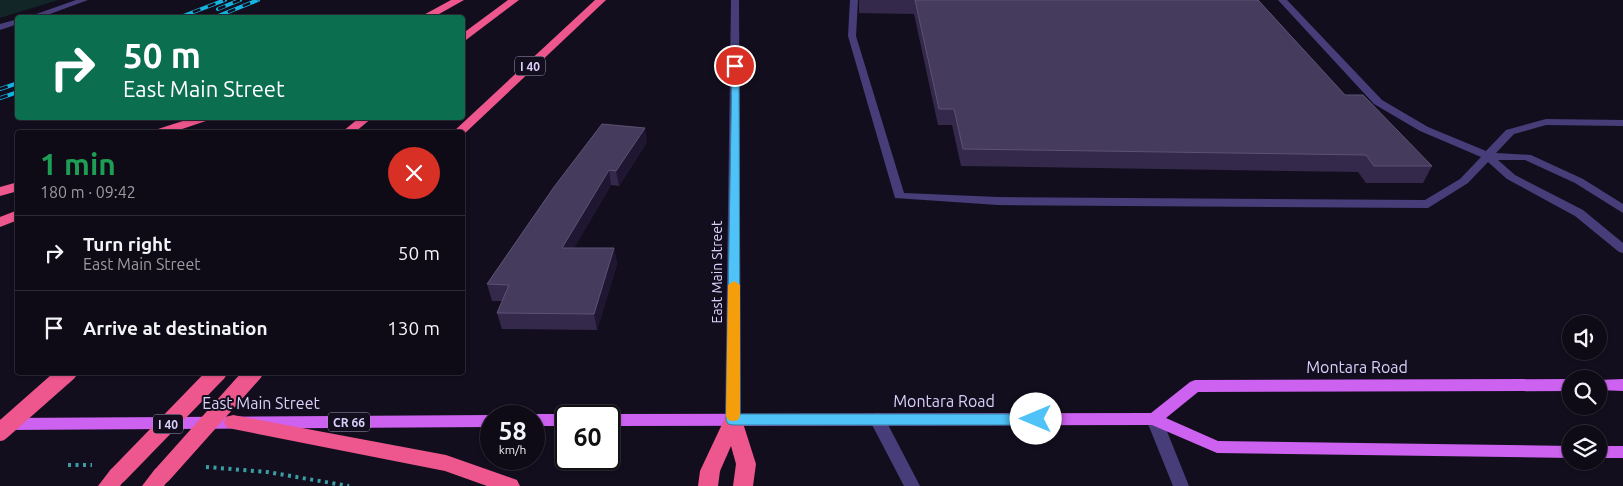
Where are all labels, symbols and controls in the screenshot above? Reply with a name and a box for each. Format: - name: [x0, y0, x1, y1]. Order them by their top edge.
- icon: right: [40, 35, 105, 100]
- text: 50 m: [123, 35, 201, 75]
- pin: [714, 45, 756, 87]
- icon: arrive: [721, 52, 749, 80]
- road number: I 40: [515, 56, 545, 76]
- text: East Main Street: [123, 76, 285, 101]
- text: 1 min: [40, 147, 116, 181]
- button: close: [388, 147, 440, 199]
- text: 180 m · 09:42: [40, 183, 136, 201]
- street label: East Main Street: [709, 220, 725, 323]
- text: Turn right: [83, 233, 171, 255]
- icon: right: [40, 239, 68, 267]
- text: 50 m: [398, 242, 440, 264]
- text: East Main Street: [83, 255, 201, 273]
- icon: arrive: [40, 314, 68, 342]
- map controls: [1562, 315, 1607, 470]
- button: sound: [1562, 315, 1607, 360]
- text: Arrive at destination: [83, 317, 268, 339]
- text: 130 m: [387, 317, 440, 339]
- street label: Montara Road: [1306, 358, 1408, 376]
- button: search: [1562, 370, 1607, 415]
- street label: Montara Road: [893, 392, 995, 410]
- position arrow: [1009, 392, 1061, 444]
- street label: East Main Street: [202, 394, 320, 412]
- speed limit sign: 60: [555, 405, 620, 470]
- road number: CR 66: [328, 412, 370, 432]
- road number: I 40: [153, 414, 183, 434]
- text: 58: [498, 417, 527, 445]
- button: layers: [1562, 425, 1607, 470]
- text: km/h: [499, 443, 526, 456]

